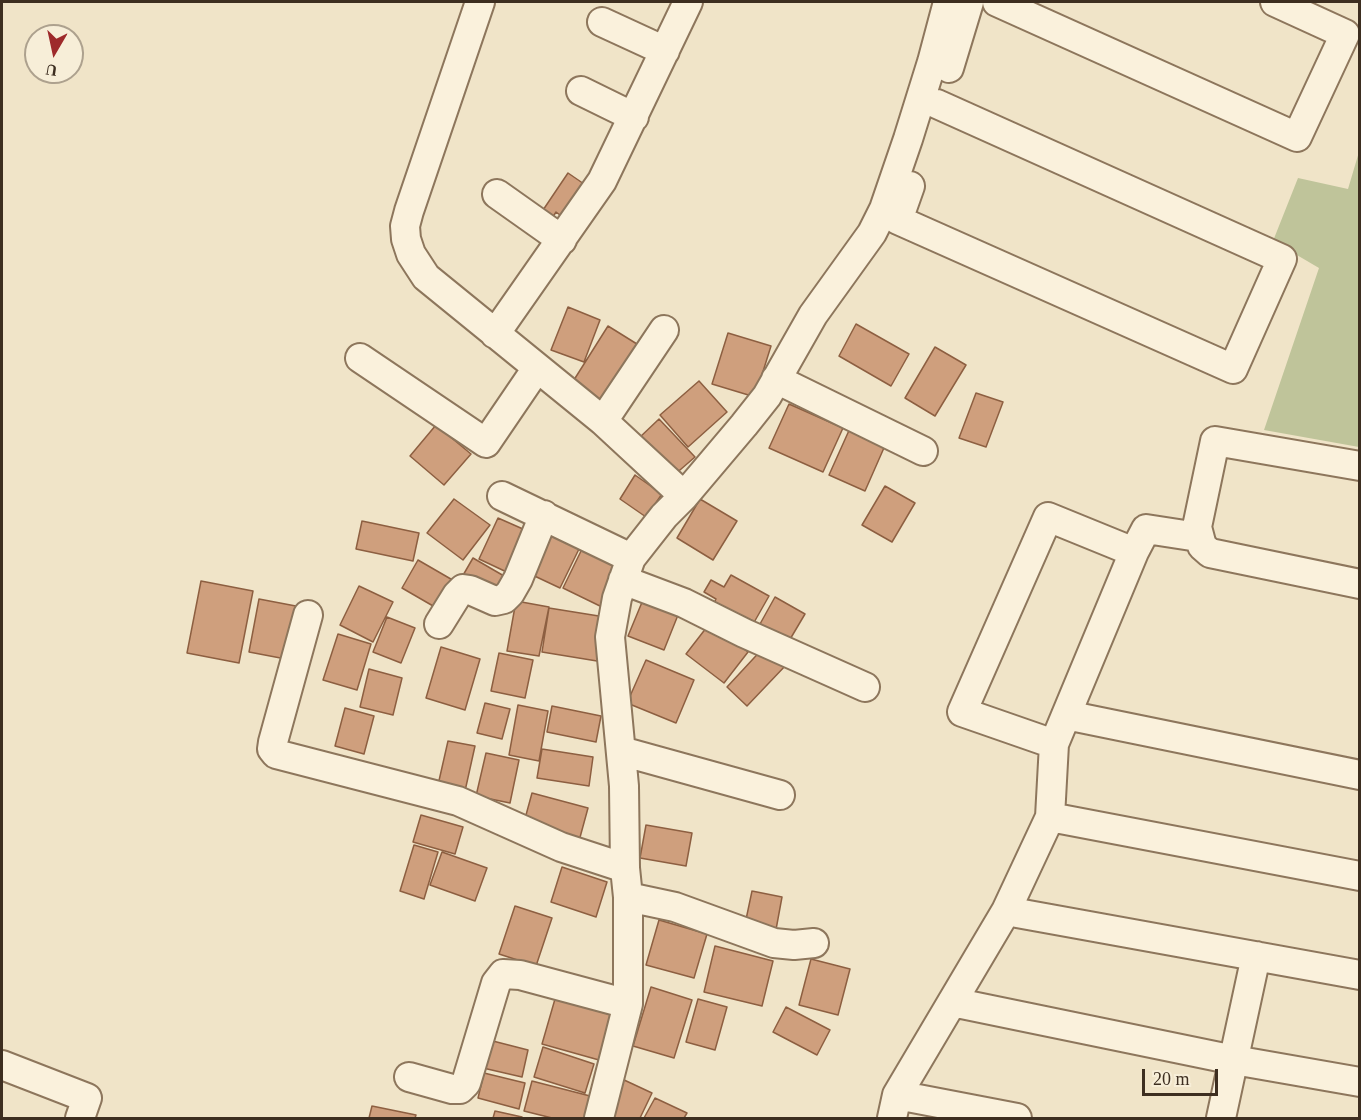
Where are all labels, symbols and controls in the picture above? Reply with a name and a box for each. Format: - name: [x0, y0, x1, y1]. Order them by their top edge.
- north arrow: [24, 24, 84, 84]
- text: U: [44, 61, 58, 80]
- scale bar: [1145, 1057, 1222, 1095]
- text: 20 m: [1153, 1069, 1190, 1089]

